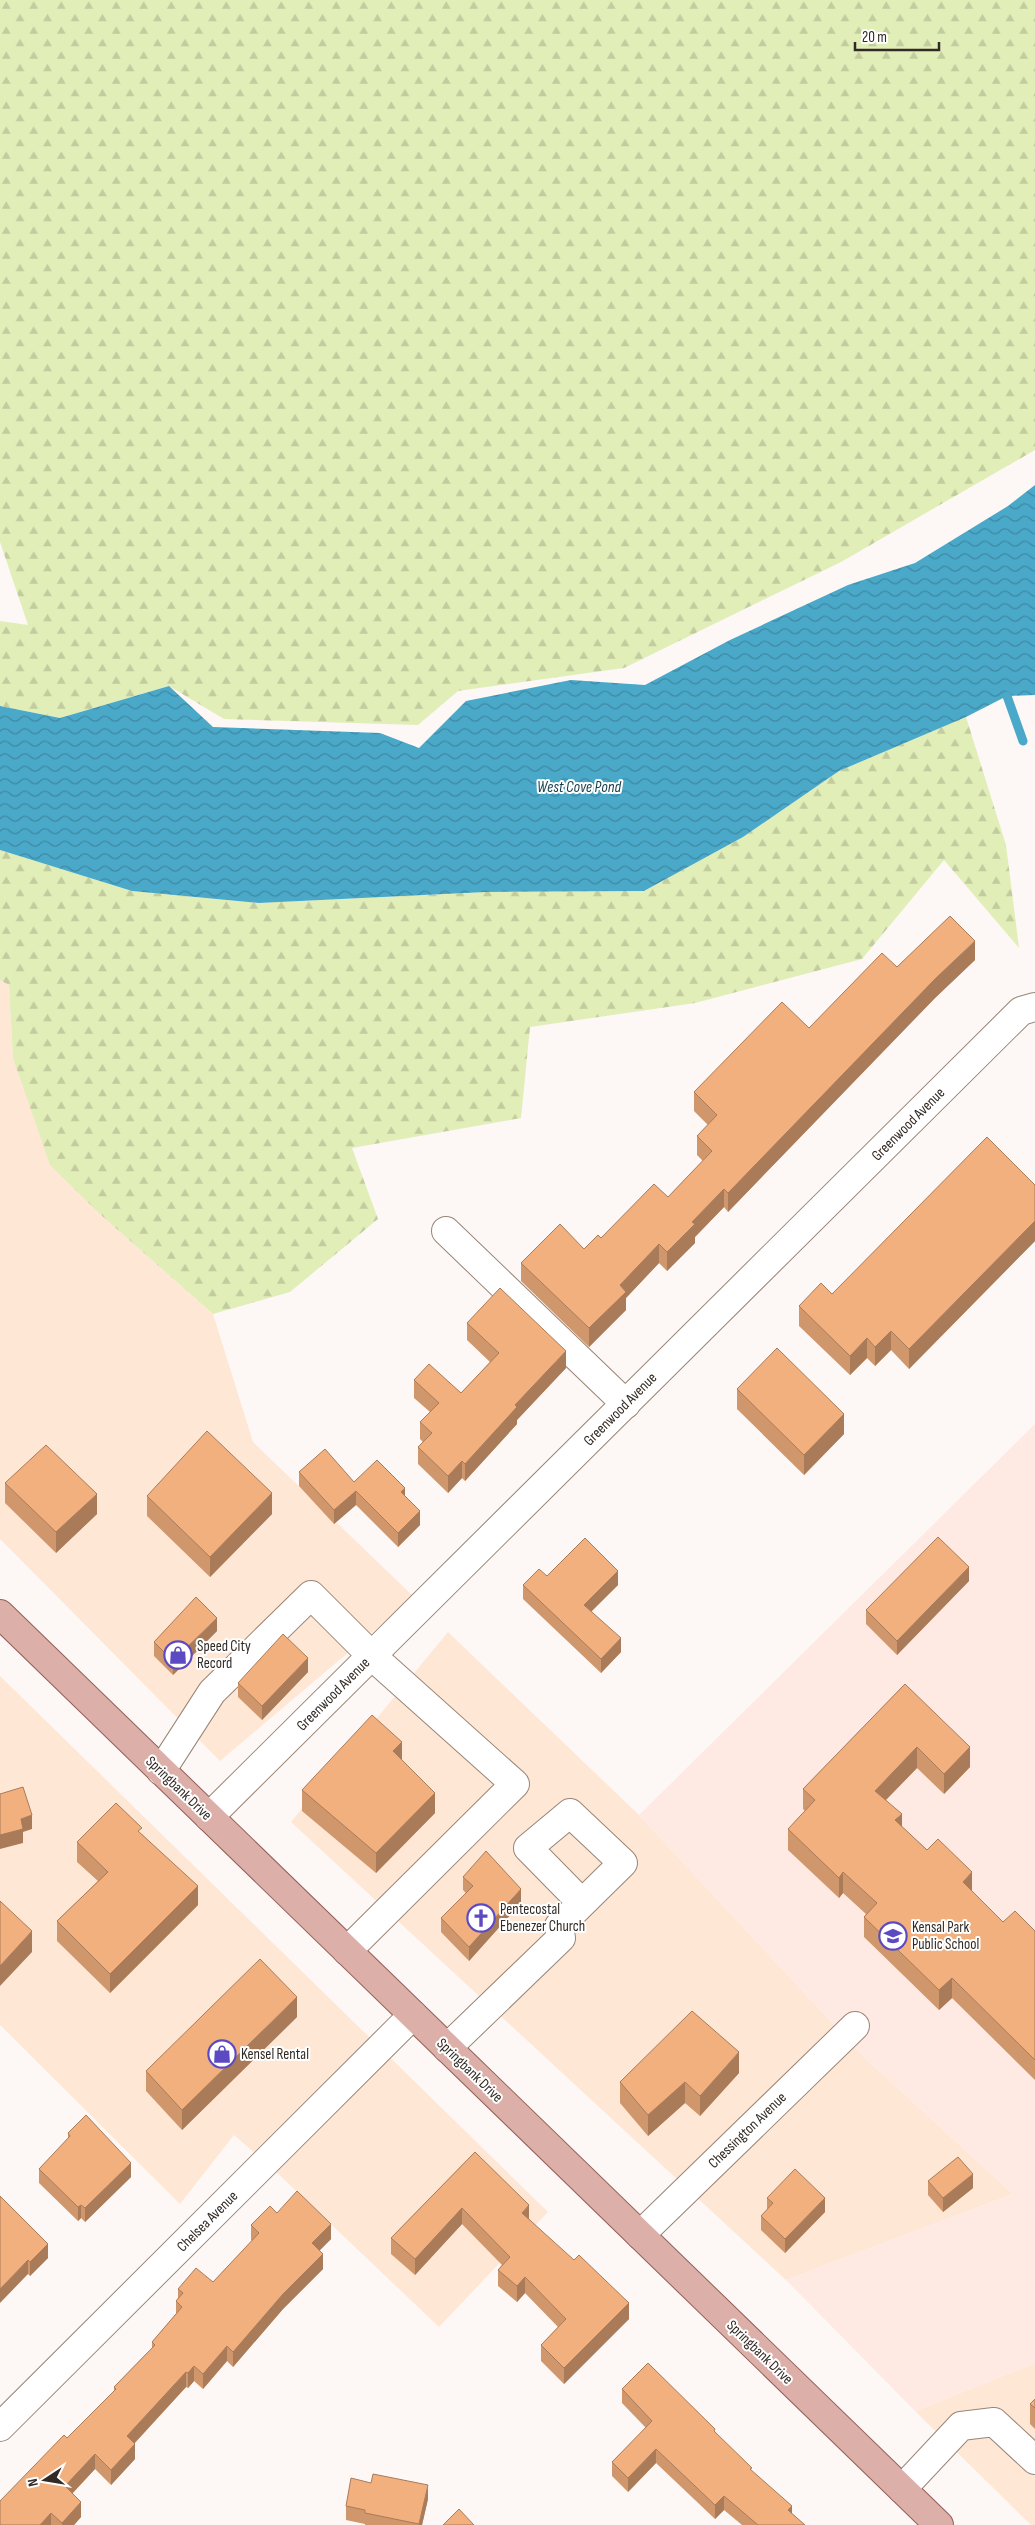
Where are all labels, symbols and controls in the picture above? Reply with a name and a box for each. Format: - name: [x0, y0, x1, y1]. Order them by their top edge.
- scale bar: [855, 20, 939, 52]
- text: 20 m: [862, 28, 887, 47]
- water label: West Cove Pond: [537, 778, 621, 797]
- street label: Greenwood Avenue: [868, 1084, 949, 1165]
- street label: Greenwood Avenue: [580, 1369, 661, 1450]
- place label: Speed City Record: [197, 1637, 251, 1673]
- shop icon: Speed City Record: [163, 1640, 193, 1670]
- street label: Greenwood Avenue: [293, 1654, 374, 1735]
- street label: Springbank Drive: [142, 1752, 216, 1825]
- place label: Pentecostal Ebenezer Church: [500, 1900, 585, 1936]
- church icon: Pentecostal Ebenezer Church: [466, 1903, 496, 1933]
- place label: Kensal Park Public School: [912, 1918, 979, 1954]
- school or university icon: Kensal Park Public School: [878, 1921, 908, 1951]
- street label: Springbank Drive: [433, 2034, 507, 2107]
- shop icon: Kensel Rental: [207, 2039, 237, 2069]
- place label: Kensel Rental: [241, 2045, 309, 2064]
- street label: Chessington Avenue: [704, 2088, 791, 2172]
- street label: Chelsea Avenue: [173, 2187, 242, 2256]
- street label: Springbank Drive: [723, 2316, 797, 2389]
- north arrow: [20, 2455, 70, 2505]
- text: N: [24, 2477, 42, 2488]

